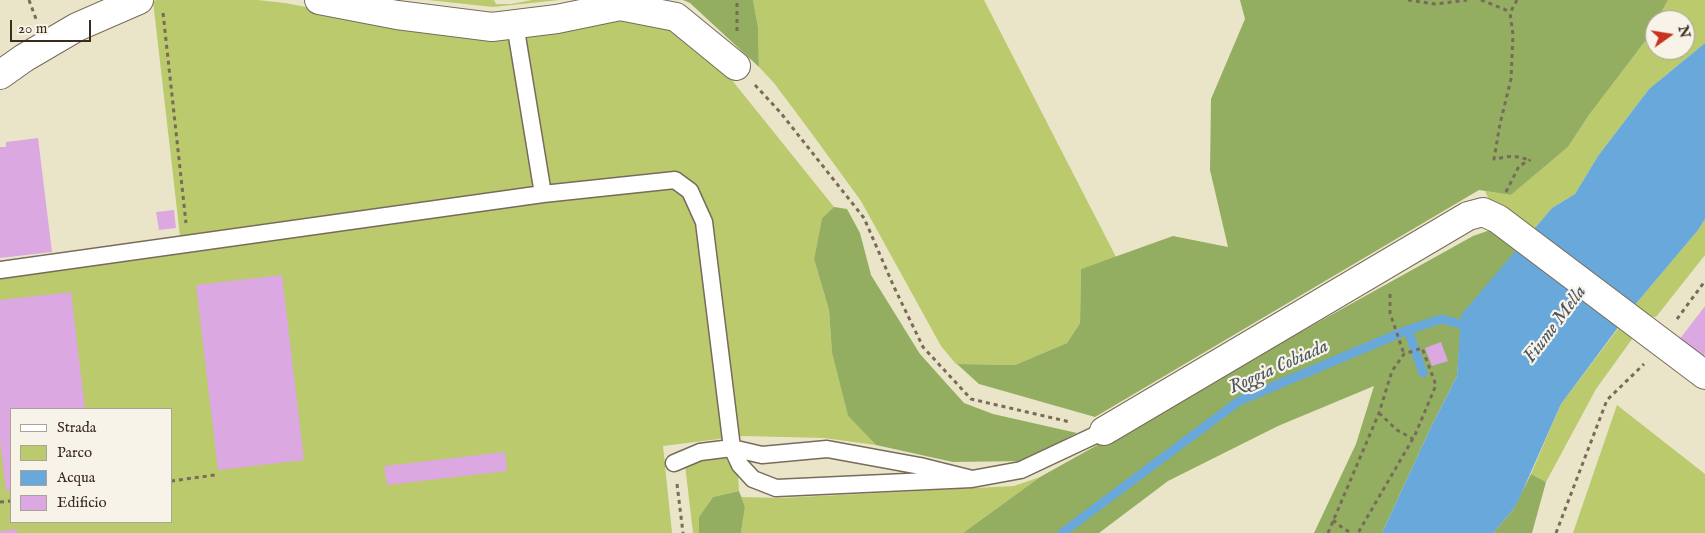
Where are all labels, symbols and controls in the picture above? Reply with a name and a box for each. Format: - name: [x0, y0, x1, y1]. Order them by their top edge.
- scale bar: [12, 10, 94, 42]
- north arrow: [1645, 10, 1695, 60]
- text: 20 m: [18, 19, 47, 38]
- text: N: [1674, 24, 1694, 40]
- water label: Fiume Mella: [1520, 282, 1592, 368]
- water label: Roggia Cobiada: [1226, 336, 1332, 400]
- legend: [10, 408, 172, 523]
- text: Strada: [57, 418, 96, 437]
- text: Parco: [57, 443, 92, 462]
- text: Acqua: [57, 468, 95, 487]
- text: Edificio: [57, 493, 107, 512]

